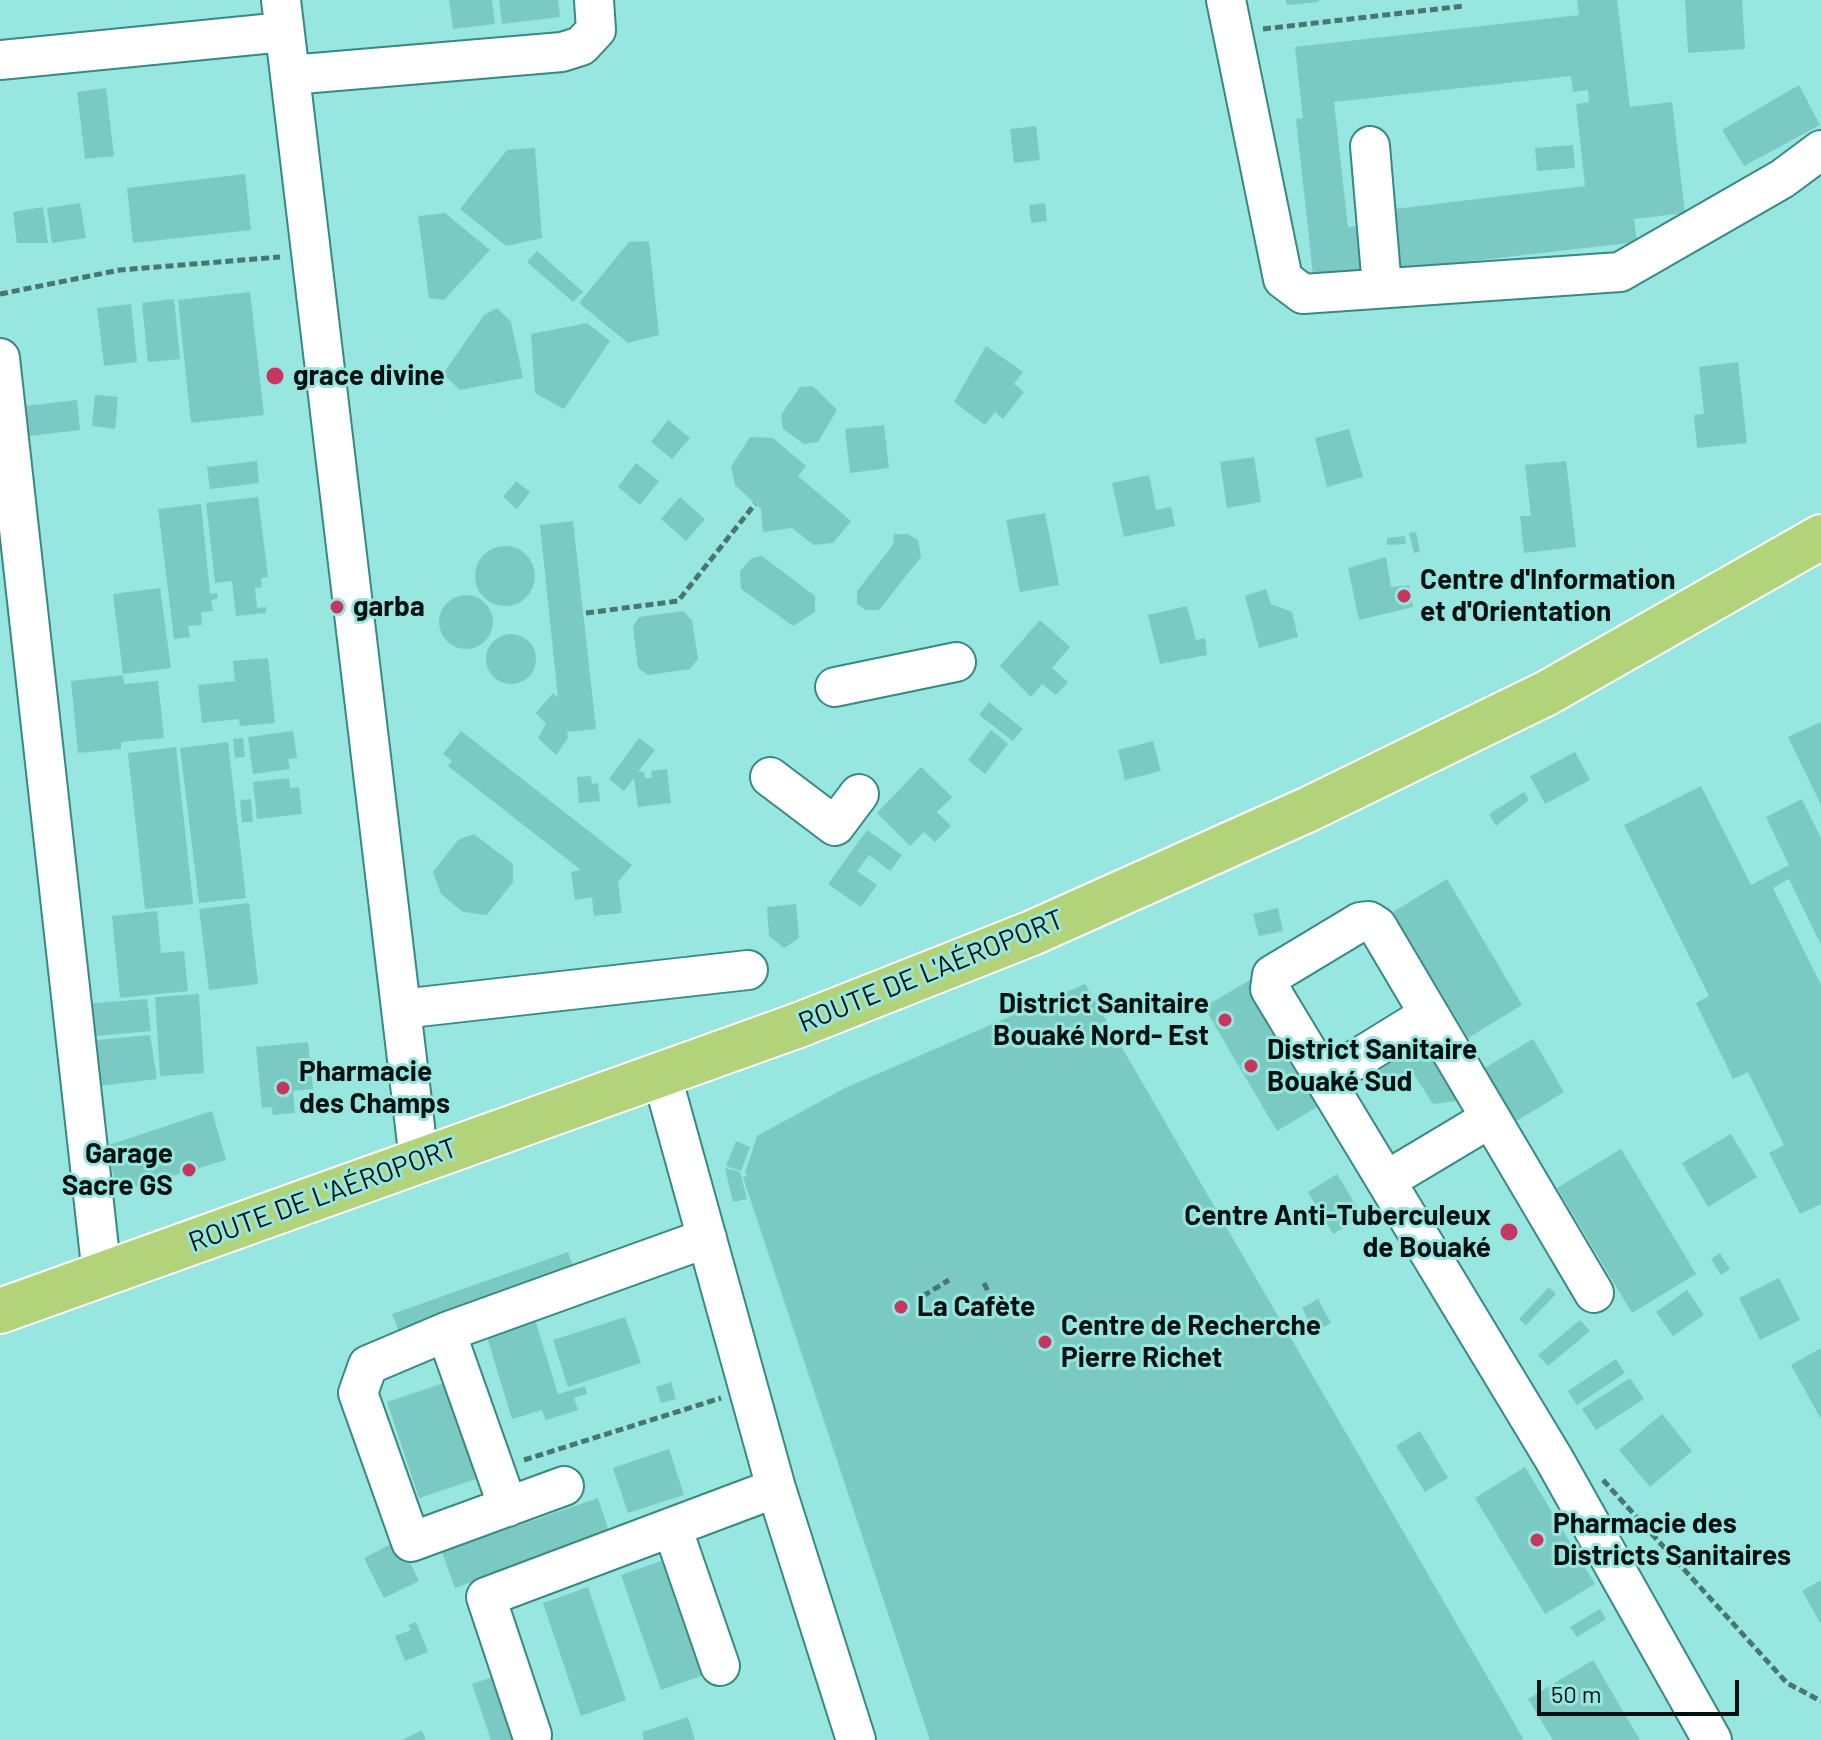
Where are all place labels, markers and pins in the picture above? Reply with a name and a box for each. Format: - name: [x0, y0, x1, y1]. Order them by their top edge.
- place label: grace divine: [293, 359, 445, 393]
- marker: grace divine: [264, 365, 286, 387]
- place label: Centre d'Information et d'Orientation: [1420, 563, 1676, 629]
- marker: Centre d'Information et d'Orientation: [1395, 587, 1413, 605]
- place label: garba: [353, 590, 425, 624]
- marker: garba: [328, 598, 346, 616]
- place label: District Sanitaire Bouaké Nord- Est: [993, 987, 1209, 1053]
- marker: District Sanitaire Bouaké Nord- Est: [1216, 1011, 1234, 1029]
- place label: District Sanitaire Bouaké Sud: [1267, 1033, 1477, 1099]
- place label: Pharmacie des Champs: [299, 1055, 450, 1121]
- marker: District Sanitaire Bouaké Sud: [1242, 1057, 1260, 1075]
- marker: Pharmacie des Champs: [274, 1079, 292, 1097]
- place label: Garage Sacre GS: [62, 1137, 173, 1203]
- marker: Garage Sacre GS: [180, 1161, 198, 1179]
- place label: Centre Anti-Tuberculeux de Bouaké: [1184, 1199, 1491, 1265]
- marker: Centre Anti-Tuberculeux de Bouaké: [1498, 1221, 1520, 1243]
- place label: La Cafète: [917, 1290, 1035, 1324]
- marker: La Cafète: [892, 1298, 910, 1316]
- place label: Centre de Recherche Pierre Richet: [1061, 1309, 1321, 1375]
- marker: Centre de Recherche Pierre Richet: [1036, 1333, 1054, 1351]
- place label: Pharmacie des Districts Sanitaires: [1553, 1507, 1791, 1573]
- marker: Pharmacie des Districts Sanitaires: [1528, 1531, 1546, 1549]

